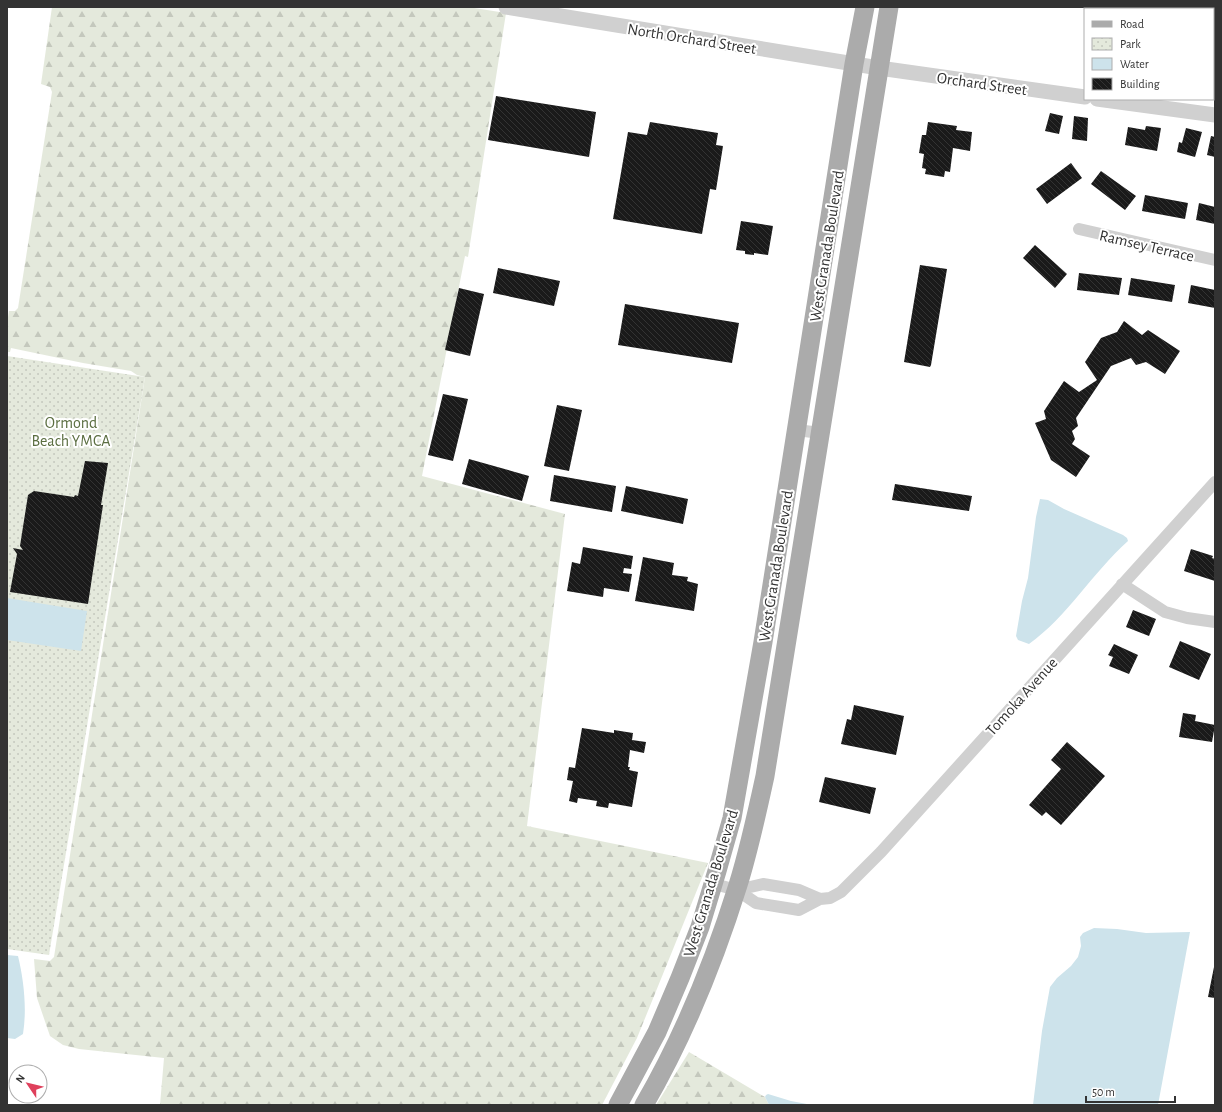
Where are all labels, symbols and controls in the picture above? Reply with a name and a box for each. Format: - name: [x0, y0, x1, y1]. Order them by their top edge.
- legend: [1084, 8, 1214, 100]
- text: Road: [1120, 18, 1144, 30]
- street label: North Orchard Street: [626, 21, 757, 57]
- text: Park: [1120, 38, 1141, 50]
- text: Water: [1120, 58, 1149, 70]
- street label: Orchard Street: [936, 70, 1028, 98]
- text: Building: [1120, 78, 1160, 90]
- street label: West Granada Boulevard: [807, 169, 847, 323]
- street label: Ramsey Terrace: [1098, 227, 1196, 266]
- park label: Ormond Beach YMCA: [32, 415, 110, 449]
- street label: West Granada Boulevard: [756, 489, 796, 643]
- street label: Tomoka Avenue: [983, 655, 1061, 739]
- street label: West Granada Boulevard: [681, 808, 741, 959]
- north arrow: [8, 1064, 48, 1104]
- text: N: [14, 1072, 27, 1085]
- scale bar: [1086, 1078, 1175, 1104]
- text: 50 m: [1092, 1086, 1115, 1098]

